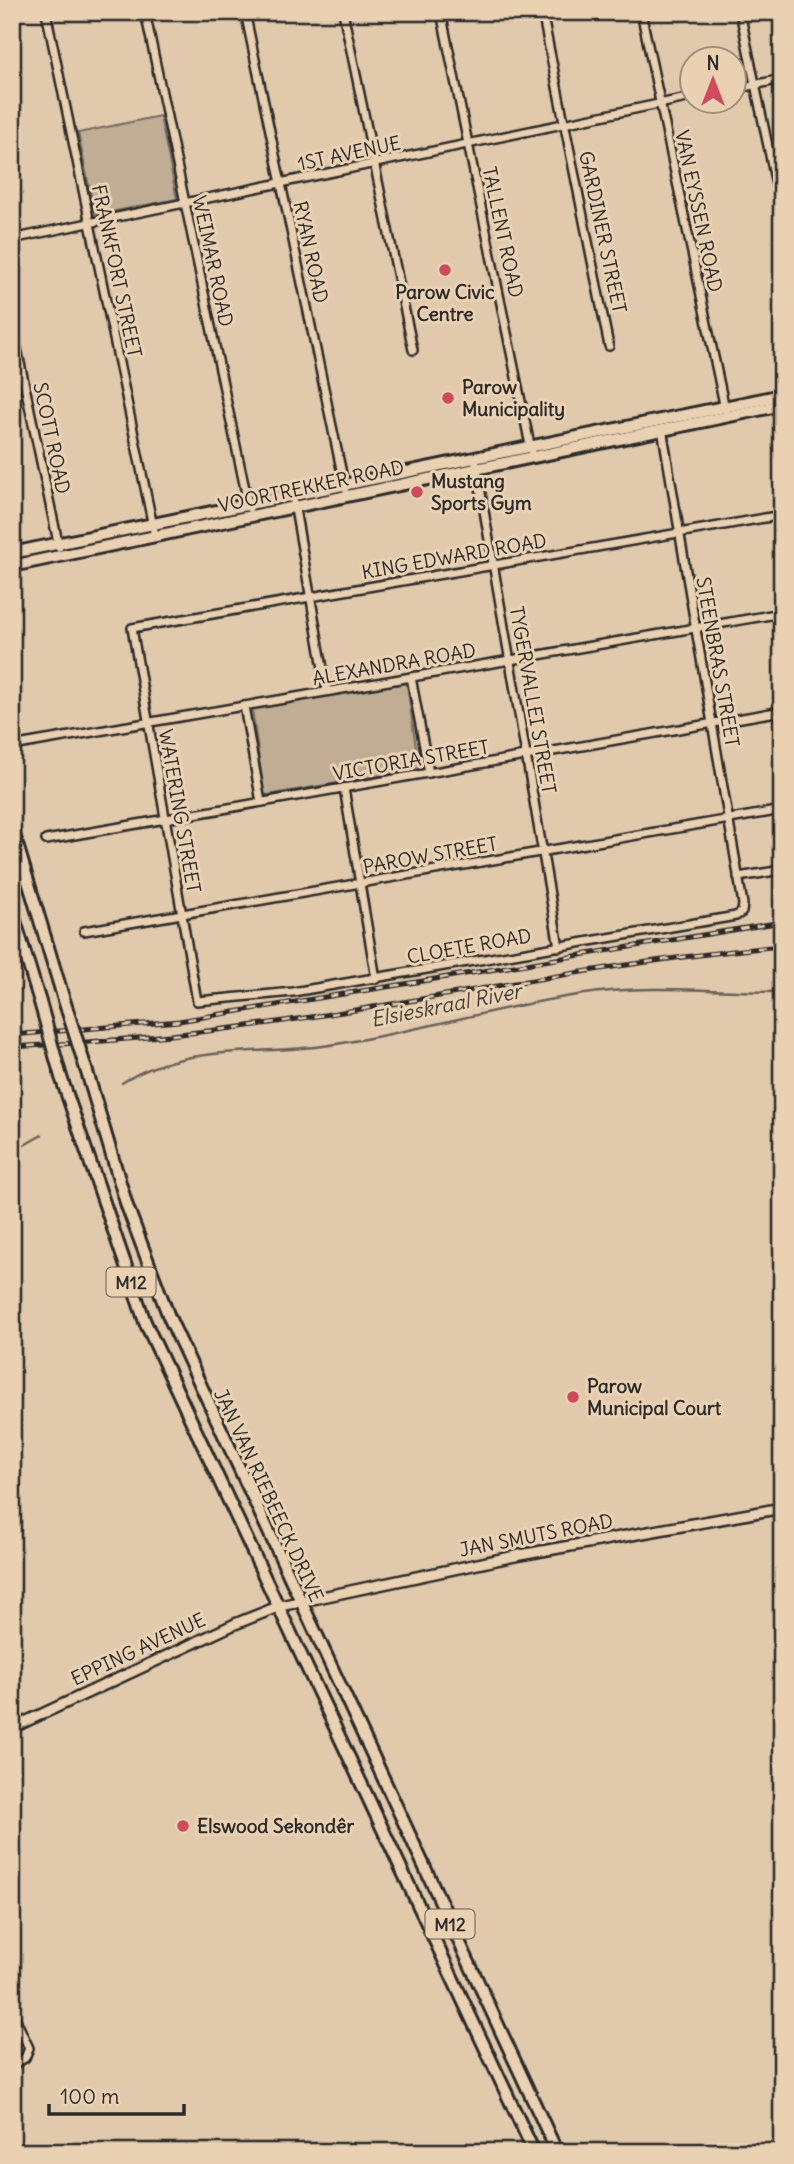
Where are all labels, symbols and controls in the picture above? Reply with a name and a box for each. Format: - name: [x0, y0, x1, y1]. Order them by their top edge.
- north arrow: [678, 46, 748, 116]
- text: N: [706, 51, 720, 75]
- street label: VAN EYSSEN ROAD: [670, 128, 728, 294]
- street label: 1ST AVENUE: [295, 130, 403, 176]
- street label: GARDINER STREET: [574, 149, 632, 315]
- street label: TALLENT ROAD: [477, 164, 529, 300]
- street label: FRANKFORT STREET: [87, 182, 147, 360]
- street label: WEIMAR ROAD: [187, 193, 239, 329]
- street label: RYAN ROAD: [288, 199, 334, 305]
- marker: Parow Civic Centre: [437, 262, 453, 278]
- place label: Parow Civic Centre: [395, 280, 495, 326]
- place label: Parow Municipality: [462, 375, 565, 421]
- street label: SCOTT ROAD: [28, 380, 76, 496]
- marker: Parow Municipality: [440, 390, 456, 406]
- street label: VOORTREKKER ROAD: [216, 455, 406, 517]
- place label: Mustang Sports Gym: [431, 469, 532, 515]
- marker: Mustang Sports Gym: [409, 484, 425, 500]
- street label: KING EDWARD ROAD: [360, 528, 548, 584]
- street label: STEENBRAS STREET: [691, 575, 745, 749]
- street label: TYGERVALLEI STREET: [505, 604, 561, 796]
- street label: ALEXANDRA ROAD: [310, 638, 478, 690]
- street label: WATERING STREET: [154, 727, 206, 895]
- street label: VICTORIA STREET: [331, 734, 491, 786]
- street label: PAROW STREET: [361, 831, 499, 879]
- street label: CLOETE ROAD: [405, 923, 533, 969]
- water label: Elsieskraal River: [368, 977, 526, 1033]
- road number: M12: [106, 1268, 156, 1296]
- place label: Parow Municipal Court: [587, 1374, 722, 1420]
- street label: JAN VAN RIEBEECK DRIVE: [209, 1385, 329, 1605]
- marker: Parow Municipal Court: [565, 1389, 581, 1405]
- street label: JAN SMUTS ROAD: [457, 1508, 615, 1562]
- street label: EPPING AVENUE: [67, 1607, 209, 1691]
- place label: Elswood Sekondêr: [197, 1814, 354, 1838]
- marker: Elswood Sekondêr: [175, 1818, 191, 1834]
- road number: M12: [426, 1910, 475, 1938]
- scale bar: [49, 2073, 184, 2117]
- text: 100 m: [60, 2083, 119, 2110]

